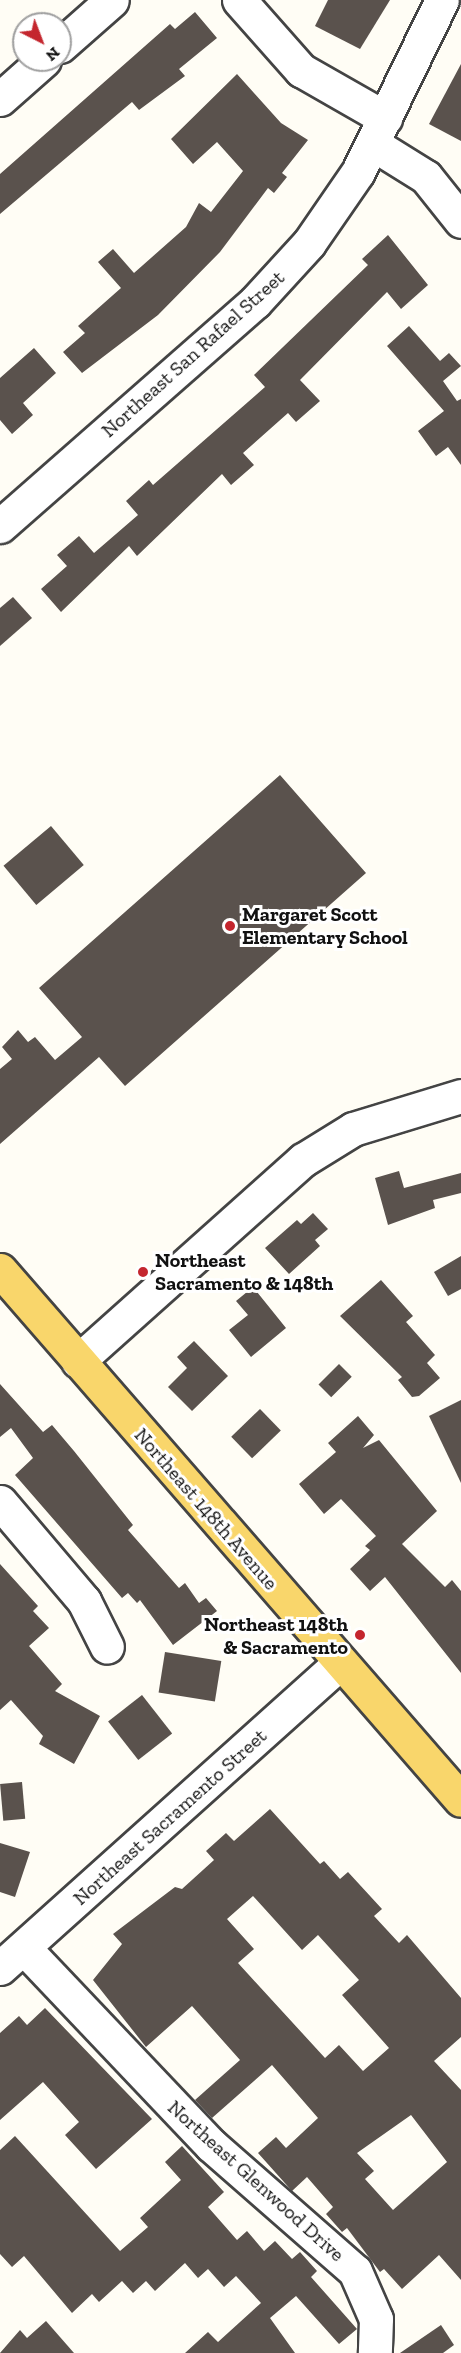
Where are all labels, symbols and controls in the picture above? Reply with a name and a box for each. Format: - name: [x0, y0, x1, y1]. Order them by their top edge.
- north arrow: [12, 12, 72, 72]
- text: N: [42, 43, 64, 65]
- street label: Northeast San Rafael Street: [97, 266, 289, 442]
- place label: Margaret Scott Elementary School: [242, 903, 408, 950]
- marker: Margaret Scott Elementary School: [223, 919, 237, 933]
- place label: Northeast Sacramento & 148th: [155, 1248, 333, 1295]
- marker: Northeast Sacramento & 148th: [136, 1265, 150, 1279]
- street label: Northeast 148th Avenue: [129, 1423, 283, 1595]
- place label: Northeast 148th & Sacramento: [204, 1612, 348, 1659]
- marker: Northeast 148th & Sacramento: [353, 1628, 367, 1642]
- street label: Northeast Sacramento Street: [68, 1724, 272, 1910]
- street label: Northeast Glenwood Drive: [163, 2095, 349, 2267]

